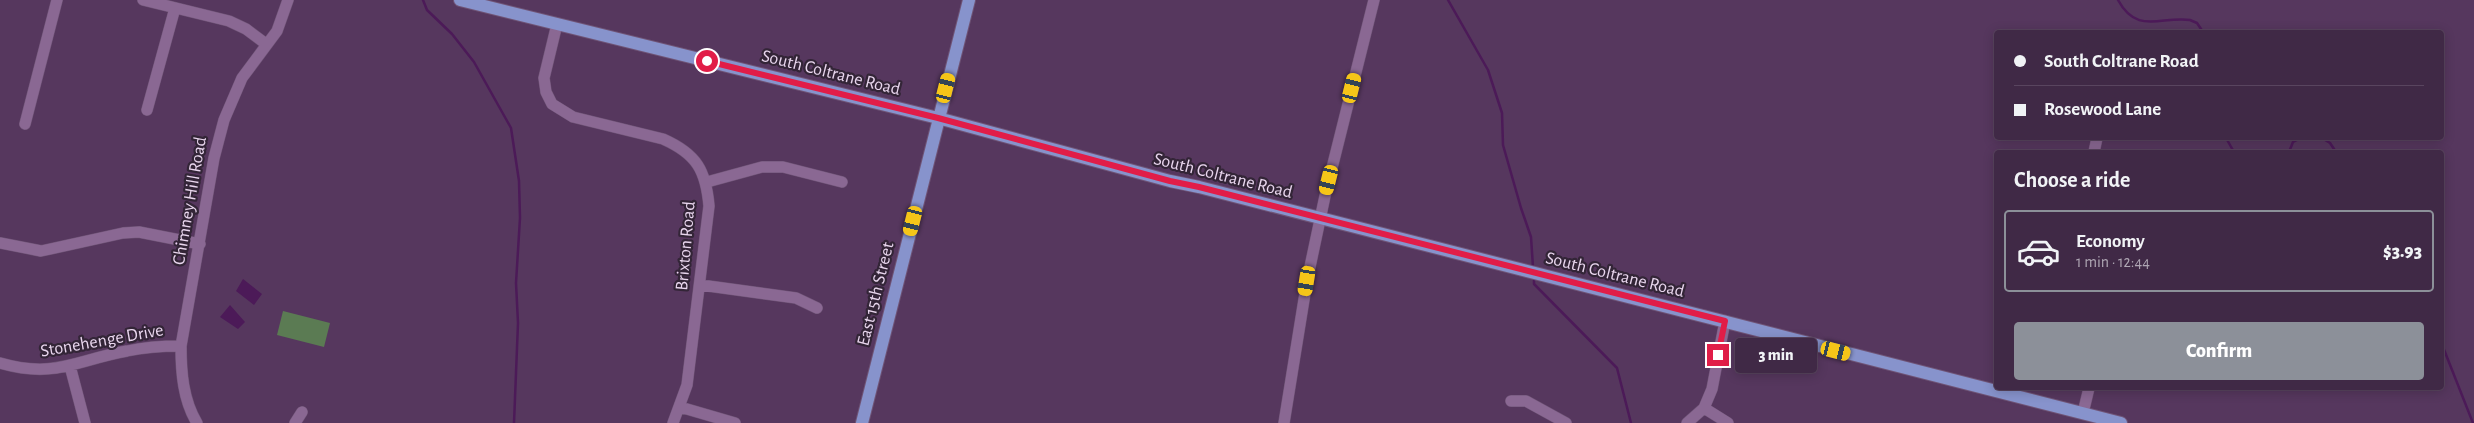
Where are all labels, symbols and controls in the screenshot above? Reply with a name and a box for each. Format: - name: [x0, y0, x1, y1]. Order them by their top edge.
- street label: South Coltrane Road: [760, 47, 902, 99]
- route start: [696, 50, 718, 72]
- text: South Coltrane Road: [2044, 52, 2199, 71]
- car: [935, 72, 956, 104]
- car: [1341, 72, 1362, 104]
- text: Rosewood Lane: [2044, 100, 2161, 119]
- street label: Chimney Hill Road: [170, 135, 210, 267]
- street label: South Coltrane Road: [1152, 150, 1294, 202]
- car: [1318, 164, 1339, 196]
- text: Choose a ride: [2014, 169, 2130, 191]
- street label: Brixton Road: [673, 201, 699, 291]
- car: [902, 205, 923, 237]
- icon: car: [2016, 229, 2061, 274]
- text: Economy: [2076, 232, 2145, 251]
- street label: East 15th Street: [854, 240, 898, 348]
- text: $3.93: [2383, 242, 2422, 261]
- street label: South Coltrane Road: [1544, 249, 1686, 301]
- text: 1 min · 12:44: [2076, 254, 2150, 270]
- car: [1297, 265, 1316, 297]
- street label: Stonehenge Drive: [39, 321, 165, 361]
- button: Confirm: [2014, 322, 2424, 380]
- callout: 3 min: [1736, 338, 1818, 372]
- car: [1819, 340, 1852, 362]
- route end: [1707, 344, 1729, 366]
- text: 3 min: [1758, 347, 1794, 363]

